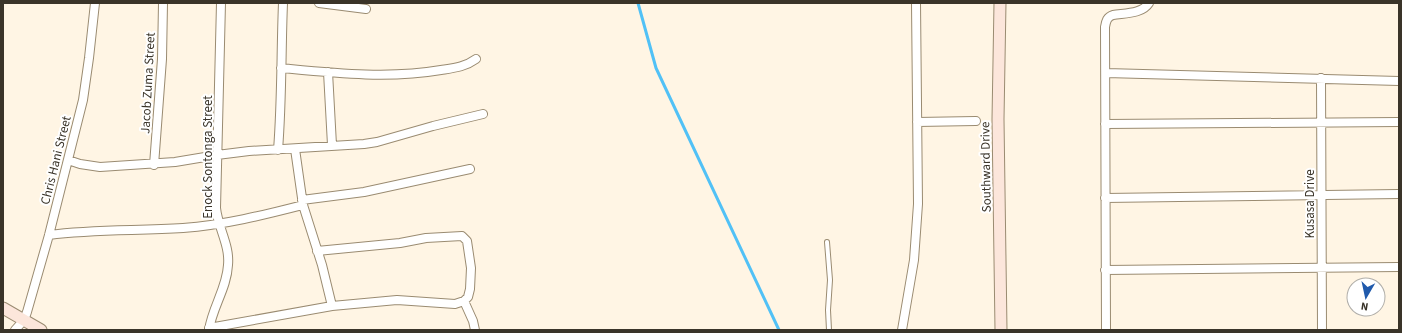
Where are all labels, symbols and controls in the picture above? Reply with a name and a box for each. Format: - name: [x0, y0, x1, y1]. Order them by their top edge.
- street label: Jacob Zuma Street: [136, 31, 160, 134]
- street label: Enock Sontonga Street: [199, 95, 217, 219]
- street label: Chris Hani Street: [36, 113, 76, 206]
- street label: Southward Drive: [976, 121, 996, 212]
- street label: Kusasa Drive: [1301, 169, 1319, 239]
- north arrow: [1346, 277, 1386, 317]
- text: N: [1360, 298, 1369, 314]

